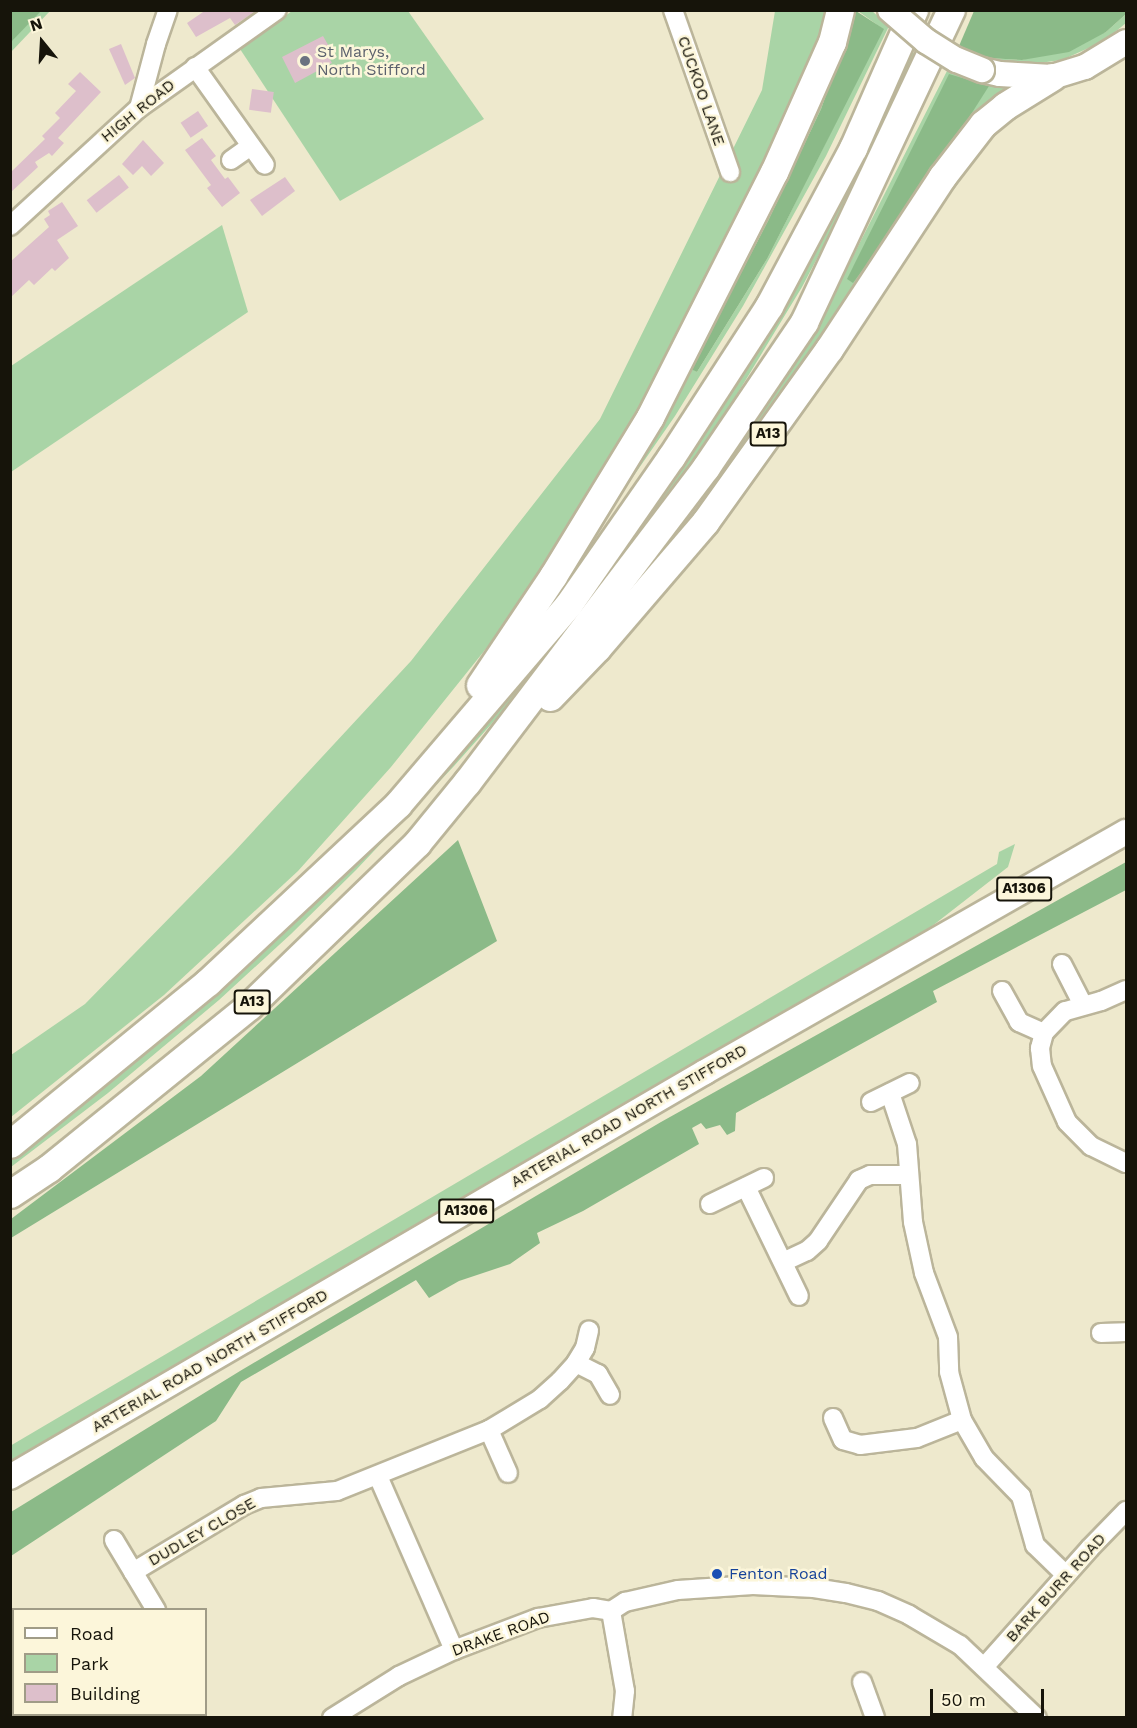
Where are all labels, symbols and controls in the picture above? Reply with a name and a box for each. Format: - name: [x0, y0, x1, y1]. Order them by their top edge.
- north arrow: [12, 12, 72, 72]
- text: N: [28, 14, 45, 35]
- street label: CUCKOO LANE: [673, 34, 729, 148]
- place label: St Marys, North Stifford: [317, 42, 426, 80]
- marker: St Marys, North Stifford: [298, 54, 312, 68]
- street label: HIGH ROAD: [97, 75, 179, 147]
- road number: A13: [748, 422, 788, 446]
- road number: A1306: [996, 877, 1052, 901]
- road number: A13: [232, 990, 272, 1014]
- street label: ARTERIAL ROAD NORTH STIFFORD: [507, 1040, 751, 1192]
- road number: A1306: [438, 1199, 494, 1223]
- street label: ARTERIAL ROAD NORTH STIFFORD: [88, 1285, 332, 1437]
- street label: DUDLEY CLOSE: [145, 1493, 259, 1571]
- street label: BARK BURR ROAD: [1002, 1529, 1110, 1647]
- place label: Fenton Road: [729, 1564, 828, 1584]
- marker: Fenton Road: [710, 1567, 724, 1581]
- street label: DRAKE ROAD: [449, 1607, 553, 1661]
- legend: [12, 1608, 207, 1716]
- text: Road: [70, 1623, 114, 1644]
- text: Park: [70, 1653, 109, 1674]
- scale bar: [933, 1677, 1047, 1715]
- text: Building: [70, 1683, 140, 1704]
- text: 50 m: [941, 1689, 986, 1710]

